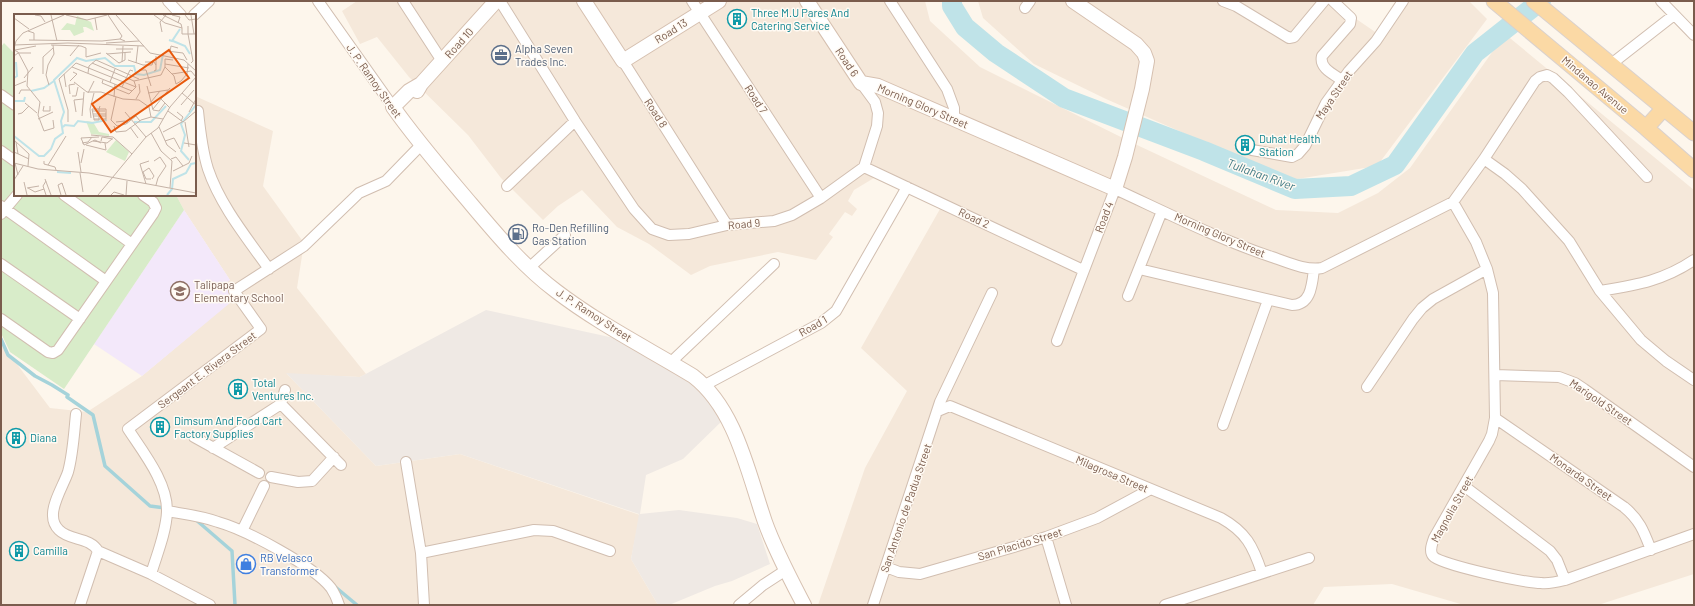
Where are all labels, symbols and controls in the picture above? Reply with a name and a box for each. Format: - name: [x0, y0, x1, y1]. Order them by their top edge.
- place label: Three M.U Pares And Catering Service: [751, 6, 849, 32]
- building icon: Three M.U Pares And Catering Service: [726, 8, 748, 30]
- inset map: [14, 14, 196, 196]
- street label: Road 13: [652, 16, 689, 46]
- street label: Road 10: [442, 25, 476, 61]
- street label: J. P. Ramoy Street: [344, 41, 405, 120]
- place label: Alpha Seven Trades Inc.: [515, 42, 573, 68]
- office icon: Alpha Seven Trades Inc.: [490, 44, 512, 66]
- street label: Road 6: [833, 45, 862, 79]
- street label: Mindanao Avenue: [1559, 53, 1631, 116]
- street label: Maya Street: [1312, 68, 1355, 122]
- street label: Morning Glory Street: [876, 81, 971, 131]
- street label: Road 7: [742, 82, 771, 116]
- street label: Road 8: [642, 96, 671, 130]
- place label: Duhat Health Station: [1259, 132, 1320, 158]
- building icon: Duhat Health Station: [1234, 134, 1256, 156]
- water label: Tullahan River: [1226, 155, 1298, 193]
- street label: Road 4: [1092, 199, 1115, 234]
- street label: Road 2: [957, 205, 992, 230]
- street label: Morning Glory Street: [1173, 210, 1268, 260]
- street label: Road 9: [727, 216, 761, 231]
- place label: Ro-Den Refilling Gas Station: [532, 221, 609, 247]
- fuel station icon: Ro-Den Refilling Gas Station: [507, 223, 529, 245]
- place label: Talipapa Elementary School: [194, 278, 284, 304]
- school or university icon: Talipapa Elementary School: [169, 280, 191, 302]
- street label: J. P. Ramoy Street: [554, 285, 634, 344]
- street label: Road 1: [796, 312, 829, 339]
- street label: Sergeant E. Rivera Street: [155, 328, 258, 411]
- place label: Total Ventures Inc.: [252, 376, 314, 402]
- street label: Marigold Street: [1567, 376, 1635, 427]
- building icon: Total Ventures Inc.: [227, 378, 249, 400]
- place label: Dimsum And Food Cart Factory Supplies: [174, 414, 282, 440]
- building icon: Dimsum And Food Cart Factory Supplies: [149, 416, 171, 438]
- building icon: Diana: [5, 427, 27, 449]
- place label: Diana: [30, 431, 57, 444]
- street label: San Antonio de Padua Street: [877, 442, 934, 574]
- street label: Monarda Street: [1548, 450, 1615, 503]
- street label: Milagrosa Street: [1074, 452, 1151, 495]
- street label: Magnolia Street: [1428, 473, 1475, 544]
- street label: San Placido Street: [976, 525, 1064, 563]
- building icon: Camilla: [8, 540, 30, 562]
- place label: Camilla: [33, 544, 68, 557]
- place label: RB Velasco Transformer: [260, 551, 319, 577]
- shop icon: RB Velasco Transformer: [235, 553, 257, 575]

